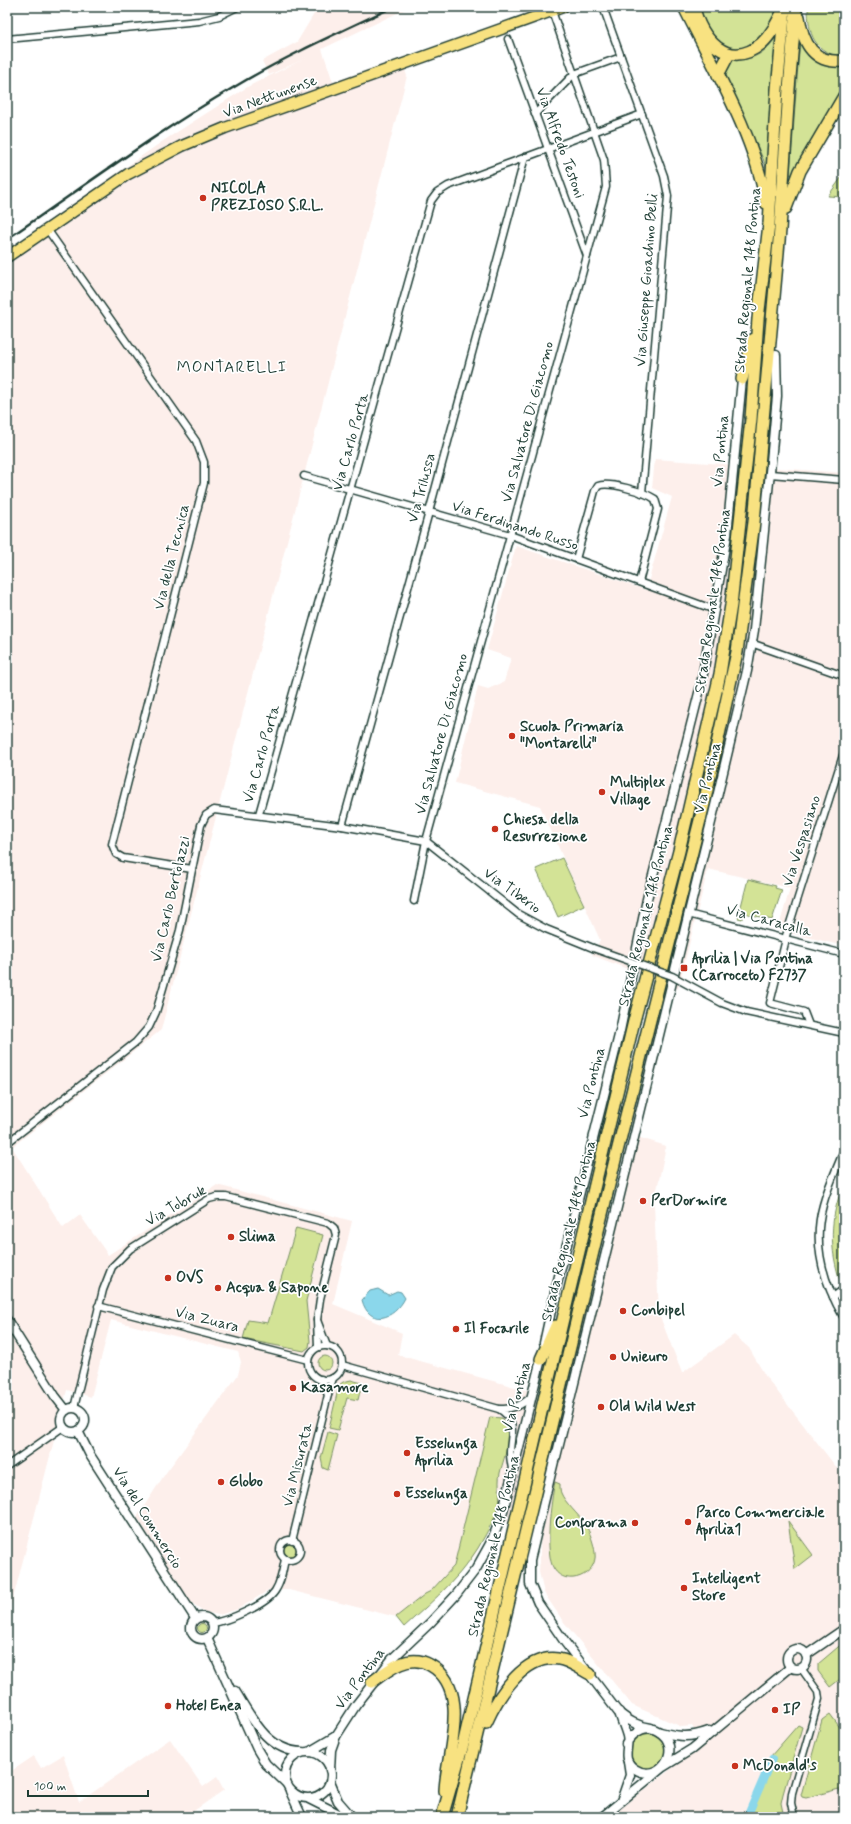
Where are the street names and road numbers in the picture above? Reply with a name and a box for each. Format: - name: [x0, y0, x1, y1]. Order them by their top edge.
- street label: Via Nettunense: [220, 71, 320, 123]
- street label: Via Alfredo Testoni: [531, 85, 589, 201]
- street label: Strada Regionale 148 Pontina: [730, 186, 767, 374]
- street label: Via Giuseppe Gioachino Belli: [631, 192, 663, 367]
- street label: Via Salvatore Di Giacomo: [497, 339, 559, 505]
- street label: Via Carlo Porta: [327, 390, 375, 493]
- street label: Via Pontina: [708, 414, 734, 488]
- street label: Via Trilussa: [403, 451, 441, 525]
- street label: Via Ferdinando Russo: [449, 496, 581, 556]
- street label: Via della Tecnica: [149, 502, 195, 612]
- street label: Strada Regionale 148 Pontina: [690, 507, 737, 695]
- street label: Via Salvatore Di Giacomo: [411, 651, 473, 817]
- street label: Via Carlo Porta: [238, 702, 286, 805]
- street label: Via Pontina: [690, 740, 727, 816]
- street label: Via Vespasiano: [778, 793, 826, 889]
- street label: Strada Regionale 148 Pontina: [614, 823, 679, 1009]
- street label: Via Carlo Bertolazzi: [147, 834, 195, 964]
- street label: Via Tiberio: [479, 863, 545, 919]
- street label: Via Caracalla: [724, 900, 815, 942]
- street label: Via Pontina: [574, 1045, 611, 1121]
- street label: Strada Regionale 148 Pontina: [537, 1138, 602, 1324]
- street label: Via Tobruk: [142, 1180, 211, 1232]
- street label: Via Zuara: [173, 1302, 241, 1338]
- street label: Via Pontina: [498, 1359, 536, 1435]
- street label: Via Misurata: [278, 1420, 318, 1509]
- street label: Strada Regionale 148 Pontina: [463, 1453, 526, 1639]
- street label: Via del Commercio: [108, 1463, 186, 1573]
- street label: Via Pontina: [330, 1644, 390, 1714]

